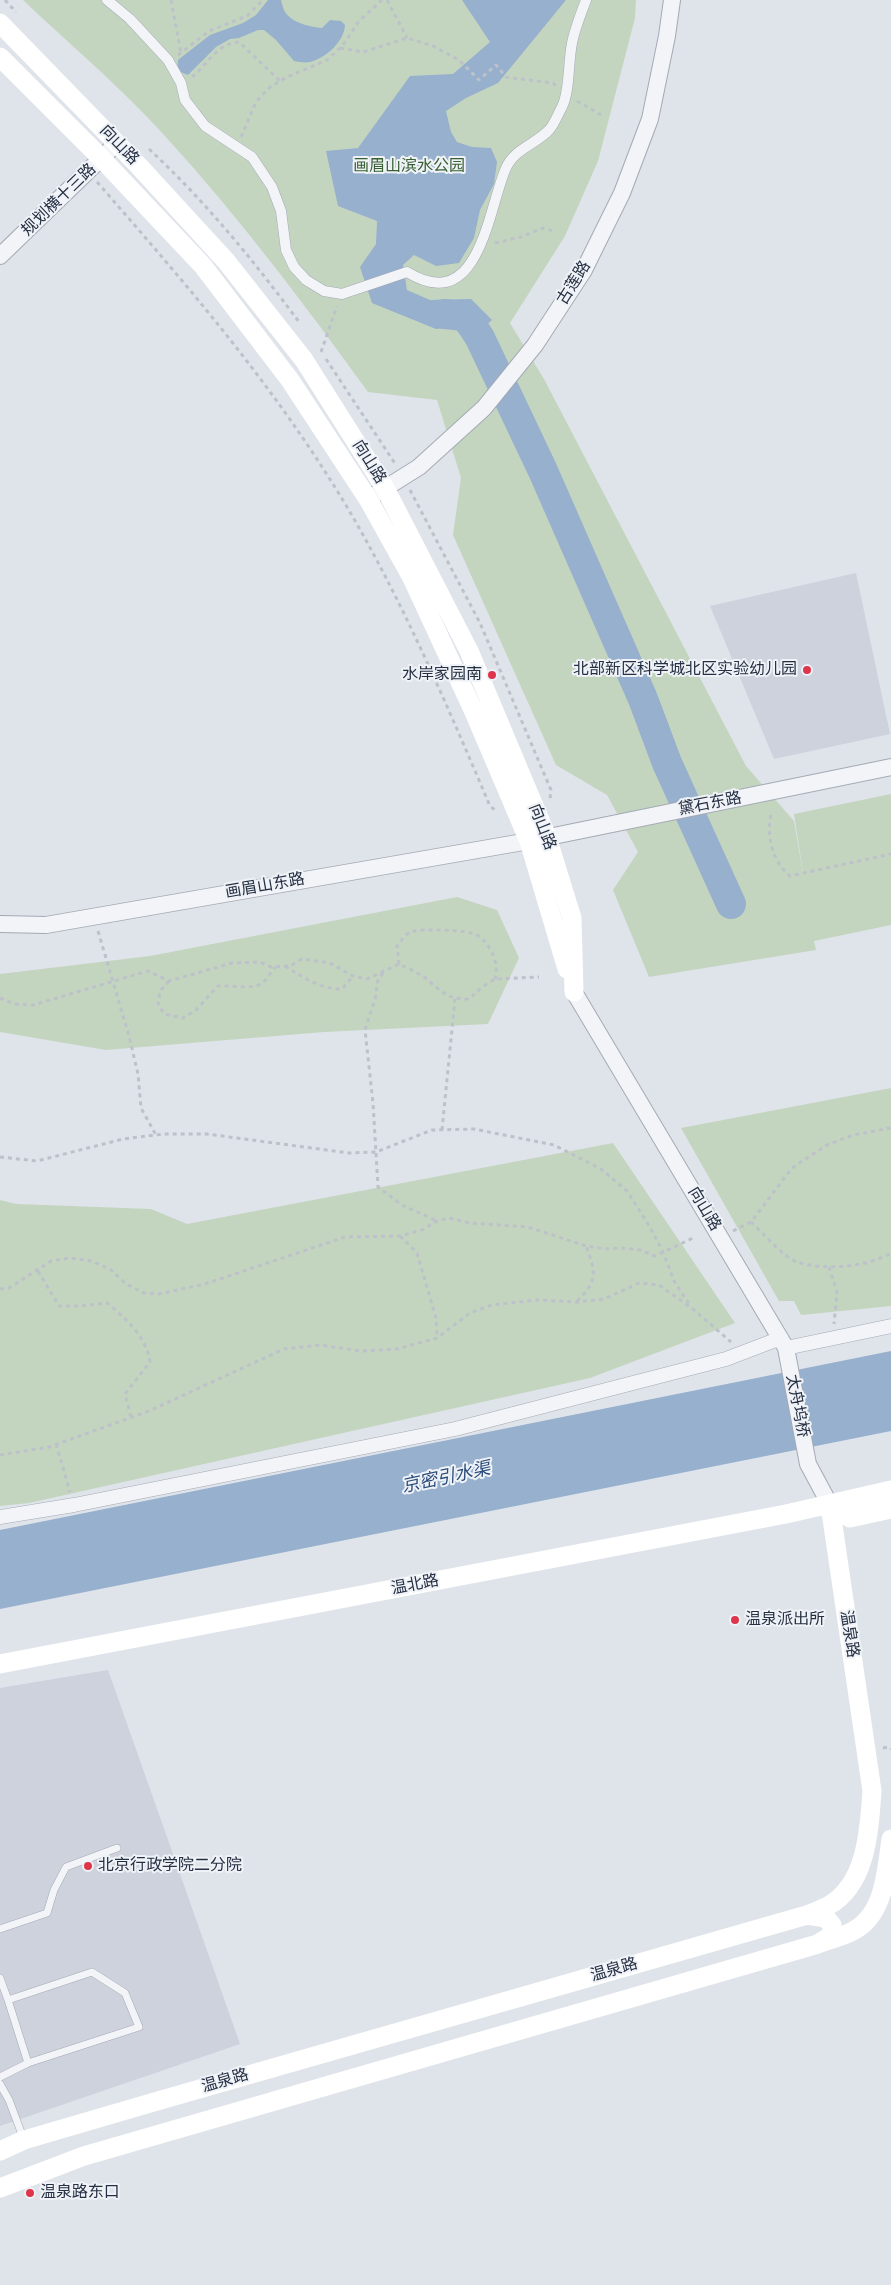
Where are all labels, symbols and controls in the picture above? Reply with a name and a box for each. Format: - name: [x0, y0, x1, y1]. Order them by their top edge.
- street label: 向山路: [95, 121, 143, 169]
- park label: 画眉山滨水公园: [353, 157, 465, 177]
- street label: 规划横十三路: [18, 160, 100, 240]
- street label: 古莲路: [553, 258, 595, 308]
- street label: 向山路: [348, 437, 390, 487]
- place label: 北部新区科学城北区实验幼儿园: [573, 660, 797, 680]
- marker: 北部新区科学城北区实验幼儿园: [801, 664, 813, 676]
- place label: 水岸家园南: [402, 665, 482, 685]
- marker: 水岸家园南: [486, 669, 498, 681]
- street label: 黛石东路: [677, 788, 743, 820]
- street label: 向山路: [524, 801, 560, 853]
- street label: 画眉山东路: [224, 870, 306, 902]
- street label: 向山路: [683, 1183, 725, 1235]
- street label: 太舟坞桥: [781, 1373, 813, 1439]
- water label: 京密引水渠: [400, 1458, 492, 1498]
- street label: 温北路: [390, 1571, 440, 1599]
- street label: 温泉路: [836, 1609, 862, 1659]
- place label: 温泉派出所: [745, 1610, 825, 1630]
- marker: 温泉派出所: [729, 1614, 741, 1626]
- place label: 北京行政学院二分院: [98, 1856, 242, 1876]
- marker: 北京行政学院二分院: [82, 1860, 94, 1872]
- street label: 温泉路: [588, 1954, 640, 1986]
- street label: 温泉路: [199, 2065, 251, 2097]
- place label: 温泉路东口: [40, 2183, 120, 2203]
- marker: 温泉路东口: [24, 2187, 36, 2199]

